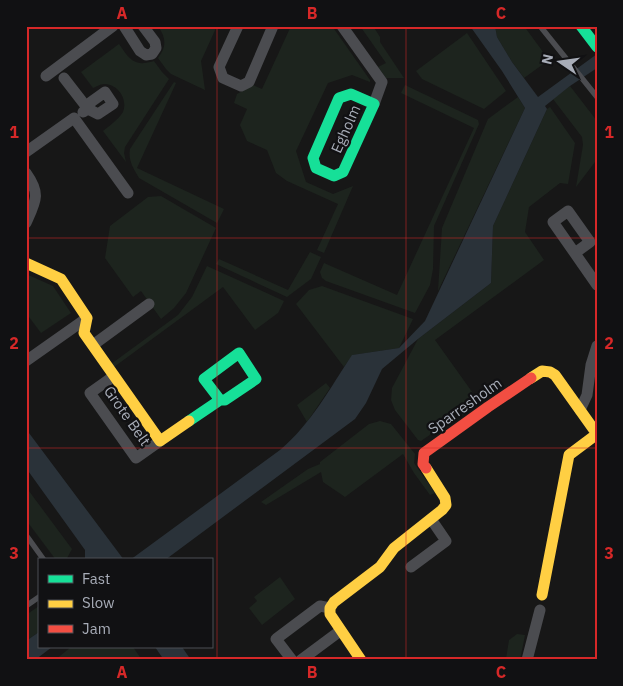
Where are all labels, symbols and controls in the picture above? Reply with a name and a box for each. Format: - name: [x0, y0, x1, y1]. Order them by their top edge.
- text: A: [117, 3, 128, 23]
- text: B: [307, 3, 318, 23]
- text: C: [496, 3, 506, 23]
- north arrow: [536, 38, 586, 88]
- text: N: [537, 52, 557, 66]
- street label: Egholm: [327, 102, 365, 156]
- text: 1: [9, 122, 19, 142]
- text: 1: [604, 122, 614, 142]
- text: 2: [9, 333, 19, 353]
- text: 2: [604, 333, 614, 353]
- street label: Sparresholm: [424, 373, 505, 438]
- street label: Grote Belt: [100, 382, 155, 449]
- text: 3: [9, 543, 19, 563]
- text: 3: [604, 543, 614, 563]
- legend: [38, 558, 212, 648]
- text: Fast: [82, 569, 110, 588]
- text: Slow: [82, 593, 115, 612]
- text: Jam: [82, 619, 111, 638]
- text: A: [117, 662, 128, 682]
- text: B: [307, 662, 318, 682]
- text: C: [496, 662, 506, 682]

